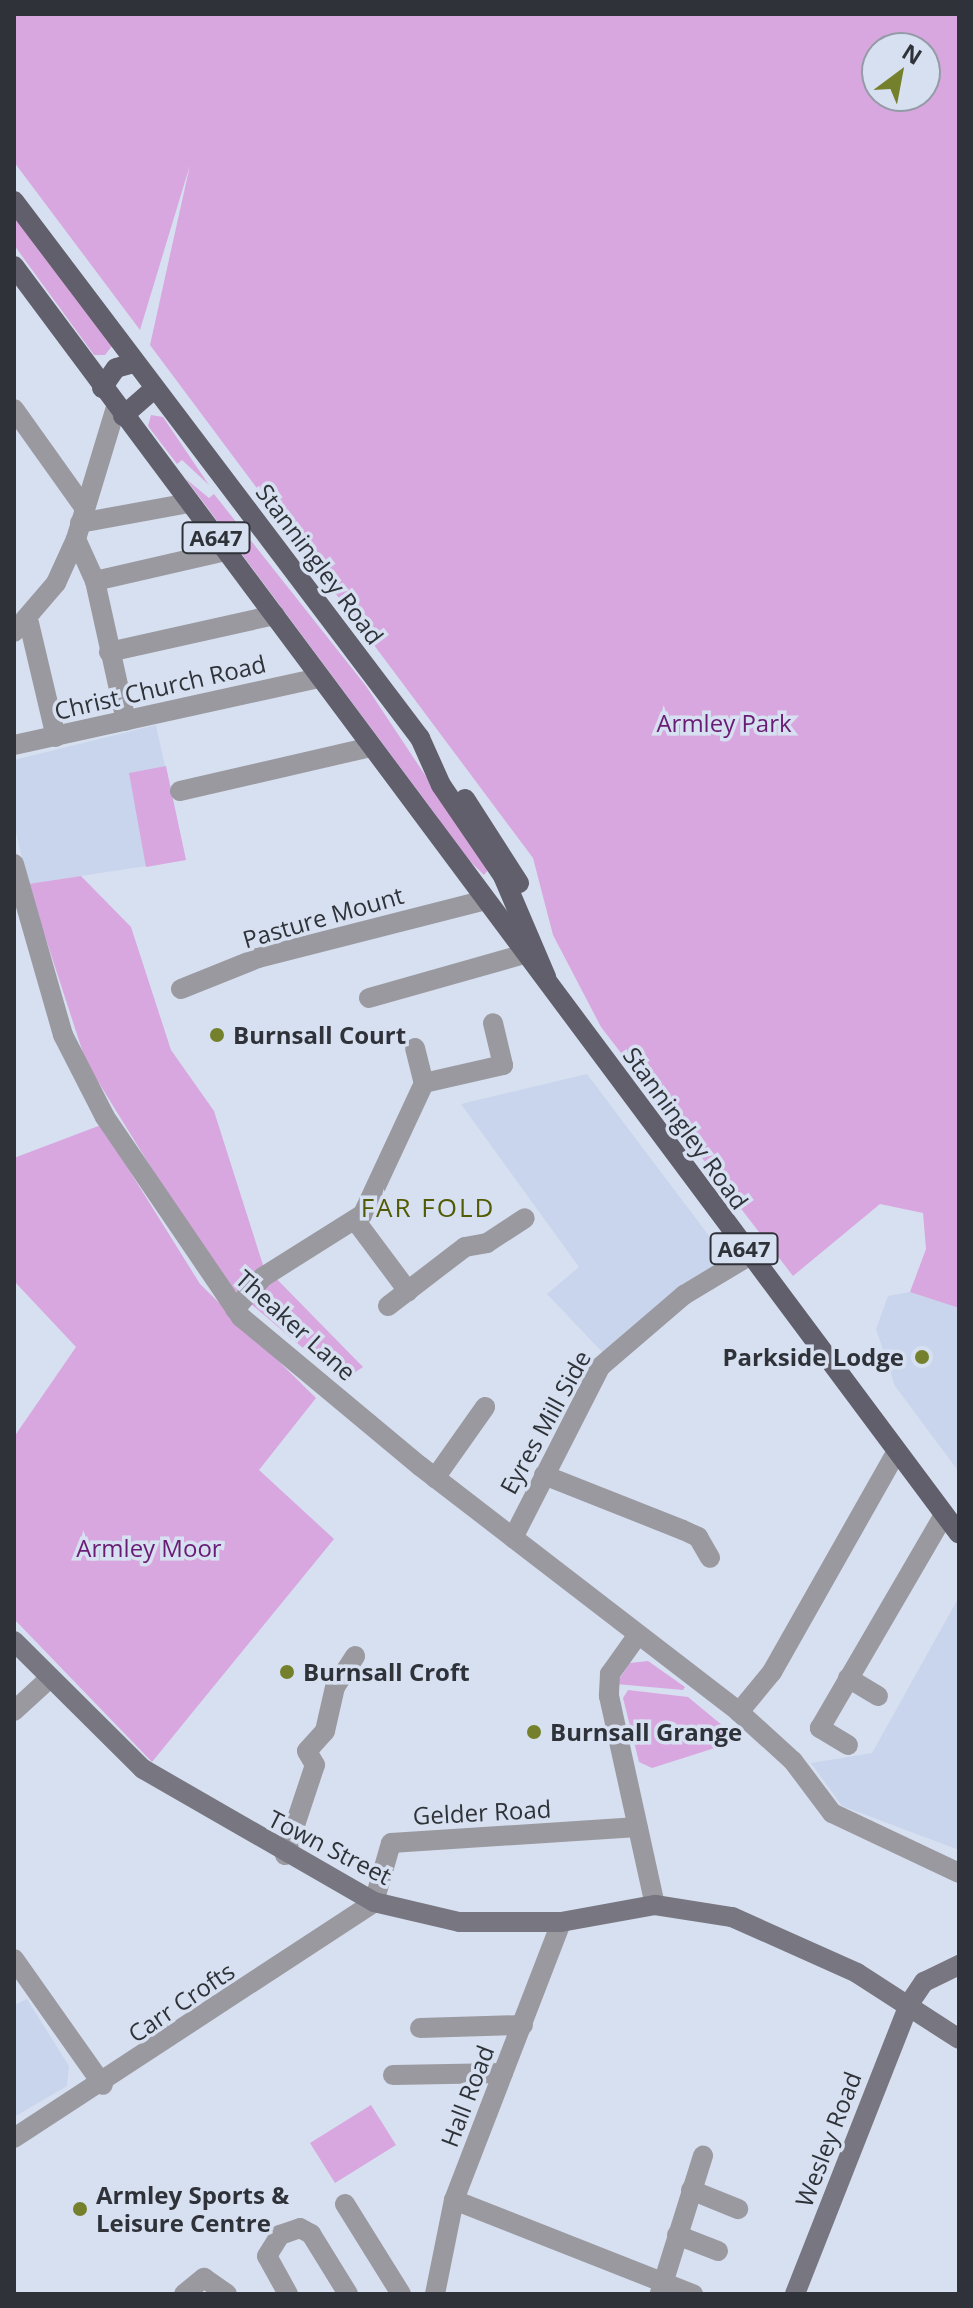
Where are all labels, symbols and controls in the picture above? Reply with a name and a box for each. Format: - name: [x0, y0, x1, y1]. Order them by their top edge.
- north arrow: [861, 32, 941, 112]
- text: N: [897, 36, 928, 71]
- street label: Stanningley Road: [250, 478, 390, 650]
- road number: A647: [180, 520, 252, 556]
- street label: Christ Church Road: [52, 649, 268, 725]
- park label: Armley Park: [656, 709, 792, 737]
- street label: Pasture Mount: [239, 880, 407, 954]
- place label: Burnsall Court: [233, 1021, 406, 1049]
- marker: Burnsall Court: [208, 1026, 226, 1044]
- street label: Stanningley Road: [618, 1041, 754, 1215]
- district label: FAR FOLD: [361, 1192, 495, 1224]
- road number: A647: [708, 1231, 780, 1267]
- street label: Theaker Lane: [230, 1264, 362, 1386]
- place label: Parkside Lodge: [722, 1343, 904, 1371]
- street label: Eyres Mill Side: [494, 1345, 596, 1499]
- marker: Parkside Lodge: [911, 1346, 933, 1368]
- park label: Armley Moor: [76, 1534, 222, 1562]
- place label: Burnsall Croft: [303, 1658, 470, 1686]
- marker: Burnsall Croft: [278, 1663, 296, 1681]
- place label: Burnsall Grange: [550, 1718, 742, 1746]
- marker: Burnsall Grange: [525, 1723, 543, 1741]
- street label: Gelder Road: [412, 1794, 552, 1830]
- street label: Town Street: [264, 1804, 396, 1890]
- street label: Carr Crofts: [122, 1956, 240, 2048]
- street label: Hall Road: [434, 2041, 500, 2151]
- street label: Wesley Road: [789, 2067, 867, 2211]
- place label: Armley Sports & Leisure Centre: [96, 2181, 289, 2237]
- marker: Armley Sports & Leisure Centre: [71, 2200, 89, 2218]

